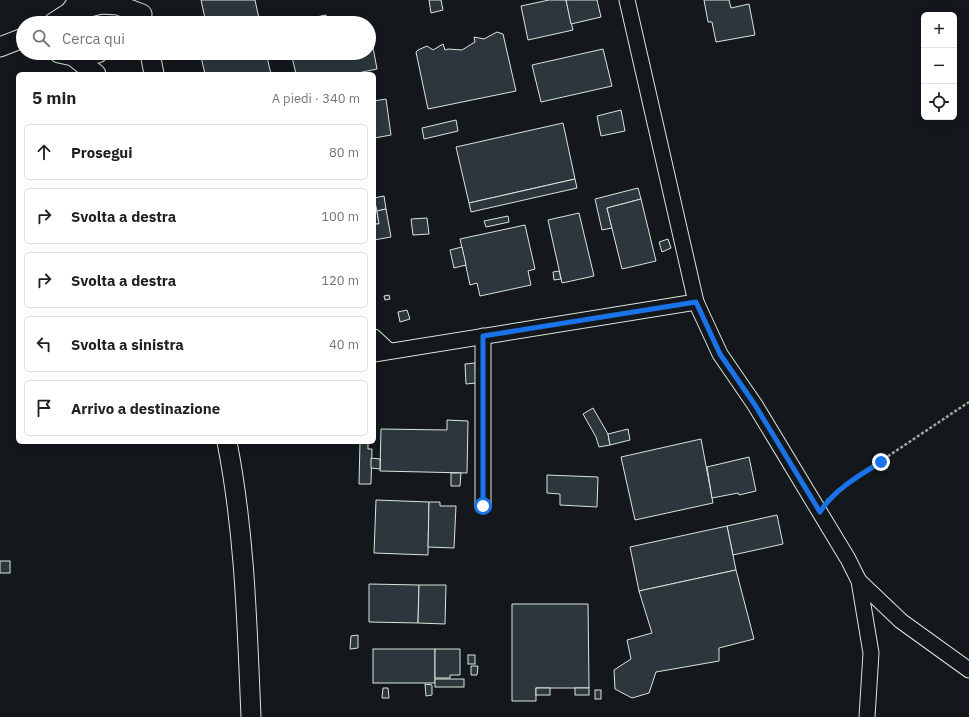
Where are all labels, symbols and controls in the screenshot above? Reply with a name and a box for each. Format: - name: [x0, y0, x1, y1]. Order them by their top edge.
- map controls: [921, 12, 957, 120]
- button: +: [921, 12, 957, 48]
- search box: [16, 16, 376, 60]
- icon: search: [30, 27, 52, 49]
- text: Cerca qui: [62, 29, 125, 48]
- button: −: [921, 48, 957, 84]
- button: locate: [921, 84, 957, 120]
- text: 5 min: [32, 87, 76, 109]
- text: A piedi · 340 m: [272, 90, 360, 107]
- icon: ahead: [33, 141, 55, 163]
- text: Prosegui: [71, 143, 133, 162]
- text: 80 m: [329, 144, 359, 161]
- icon: right: [33, 205, 55, 227]
- text: Svolta a destra: [71, 207, 176, 226]
- text: 100 m: [321, 208, 359, 225]
- icon: right: [33, 269, 55, 291]
- text: Svolta a destra: [71, 271, 176, 290]
- text: 120 m: [321, 272, 359, 289]
- icon: left: [33, 333, 55, 355]
- text: Svolta a sinistra: [71, 335, 184, 354]
- text: 40 m: [329, 336, 359, 353]
- icon: arrive: [33, 397, 55, 419]
- text: Arrivo a destinazione: [71, 399, 220, 418]
- route end: [872, 453, 890, 471]
- route start: [474, 497, 492, 515]

